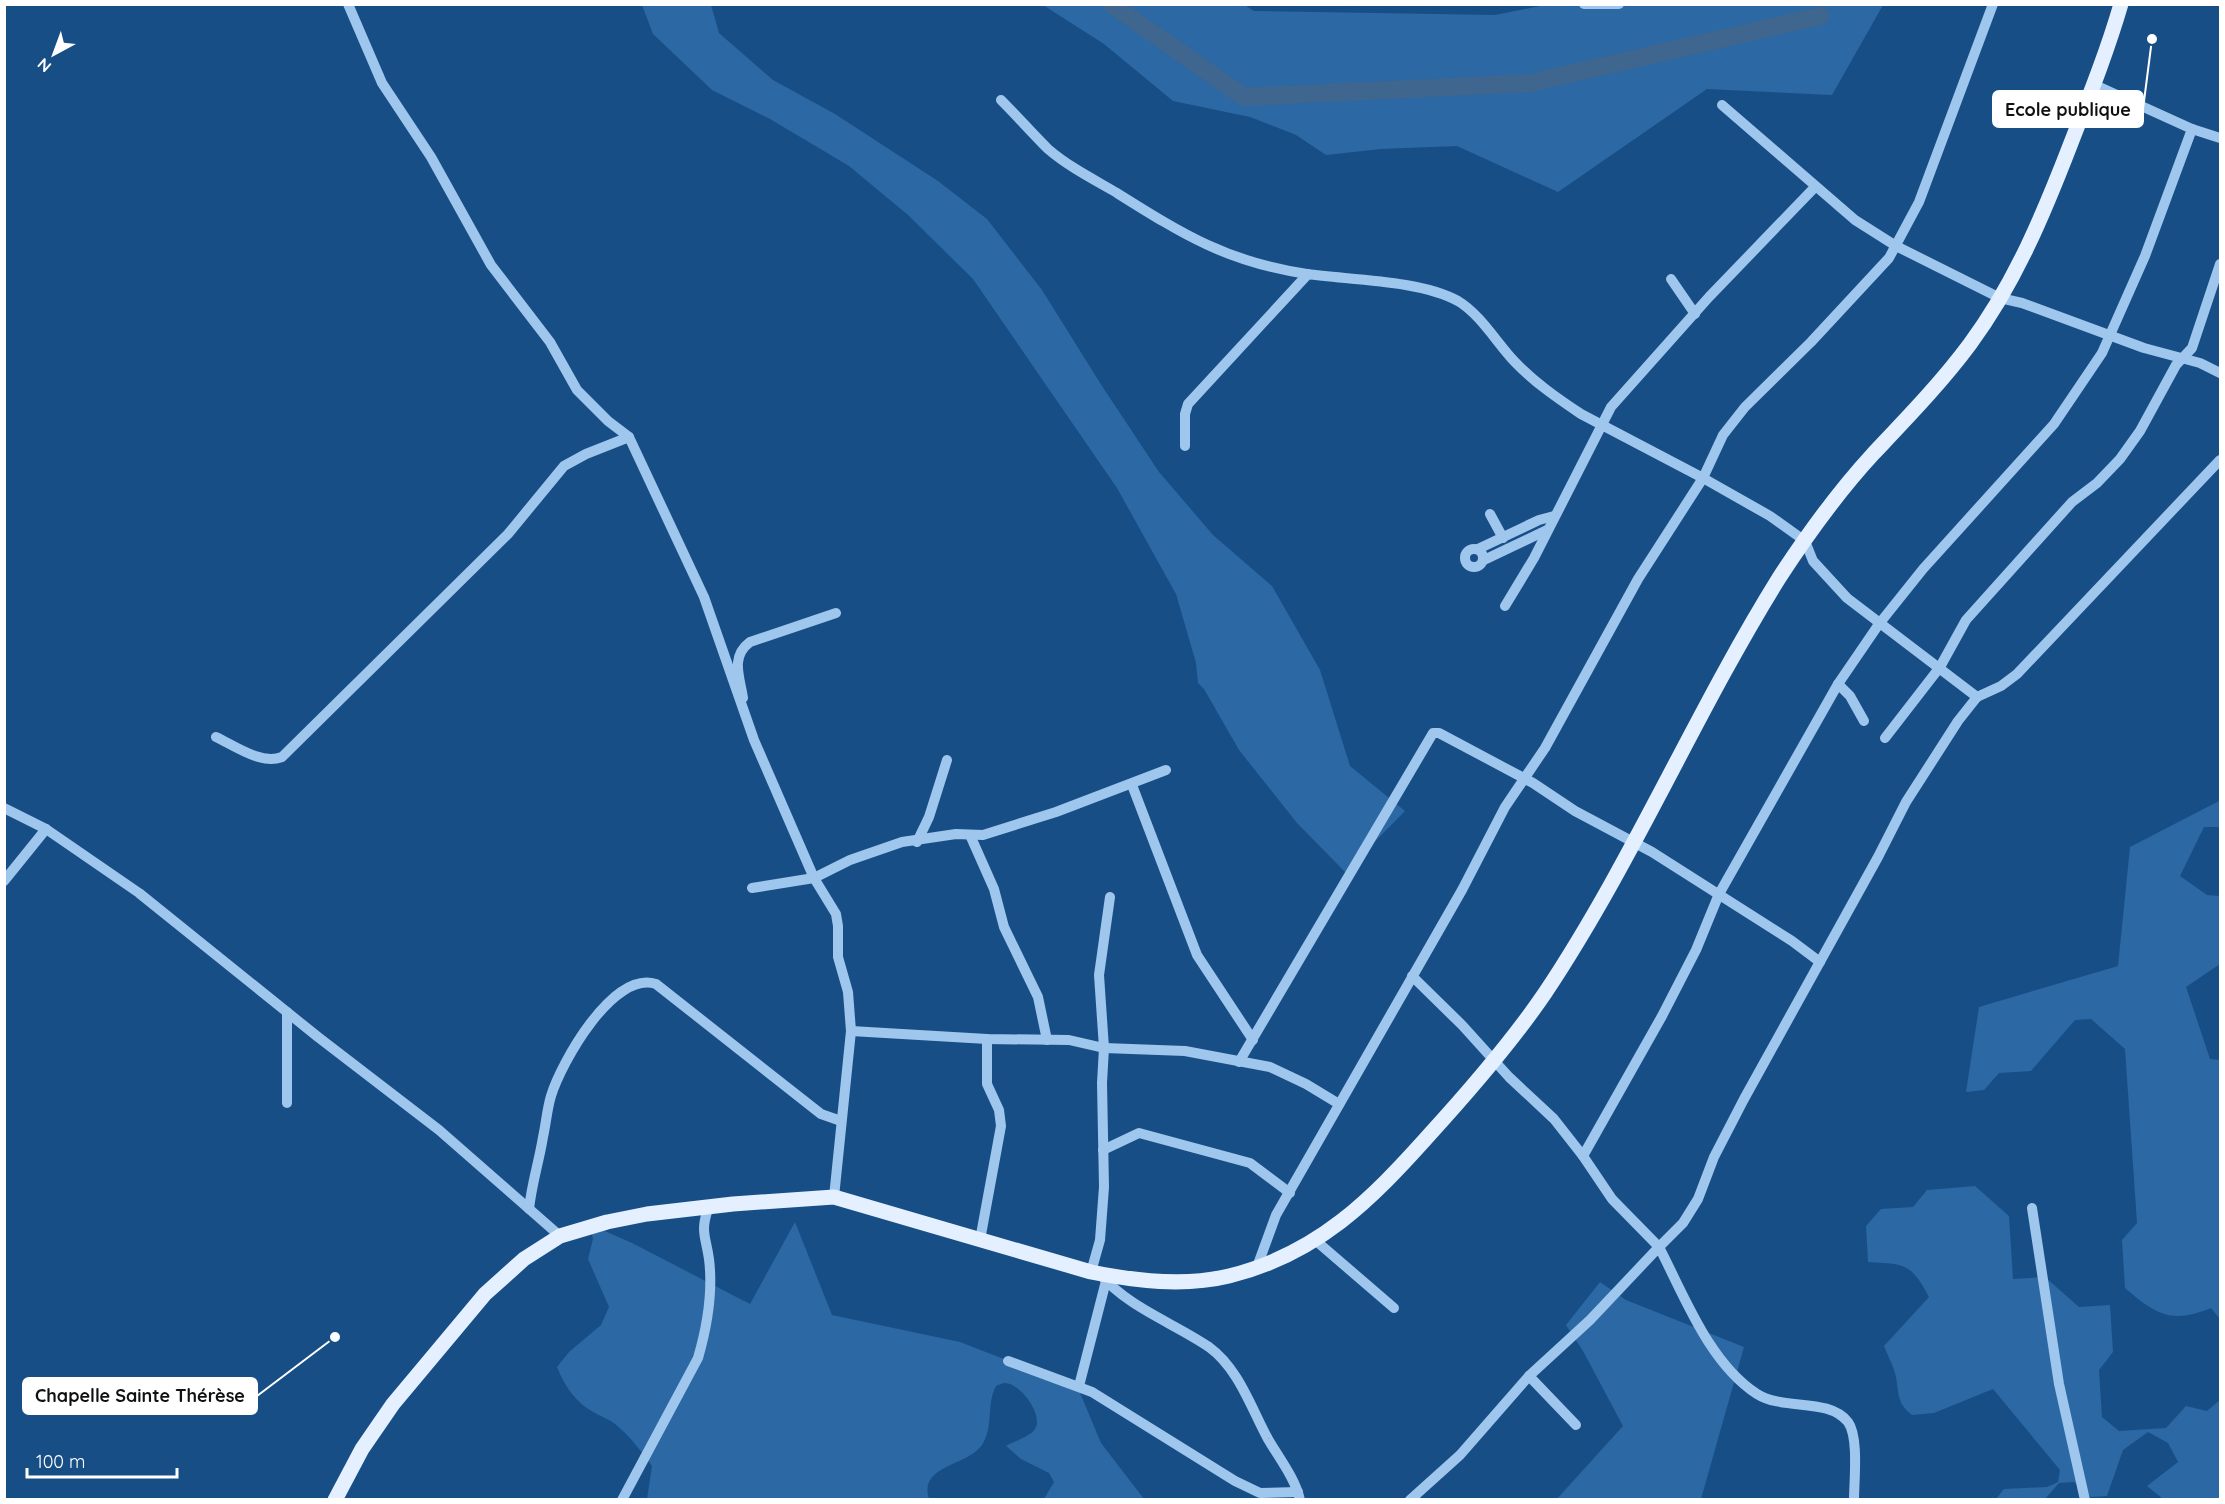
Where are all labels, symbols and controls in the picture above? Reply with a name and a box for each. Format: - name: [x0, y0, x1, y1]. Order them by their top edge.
- north arrow: [24, 24, 84, 84]
- text: N: [33, 54, 55, 77]
- callout: Ecole publique: [1993, 91, 2143, 127]
- text: Ecole publique: [2005, 98, 2131, 121]
- callout: Chapelle Sainte Thérèse: [23, 1378, 257, 1414]
- text: Chapelle Sainte Thérèse: [35, 1384, 245, 1407]
- scale bar: [27, 1441, 177, 1479]
- text: 100 m: [36, 1450, 85, 1473]

